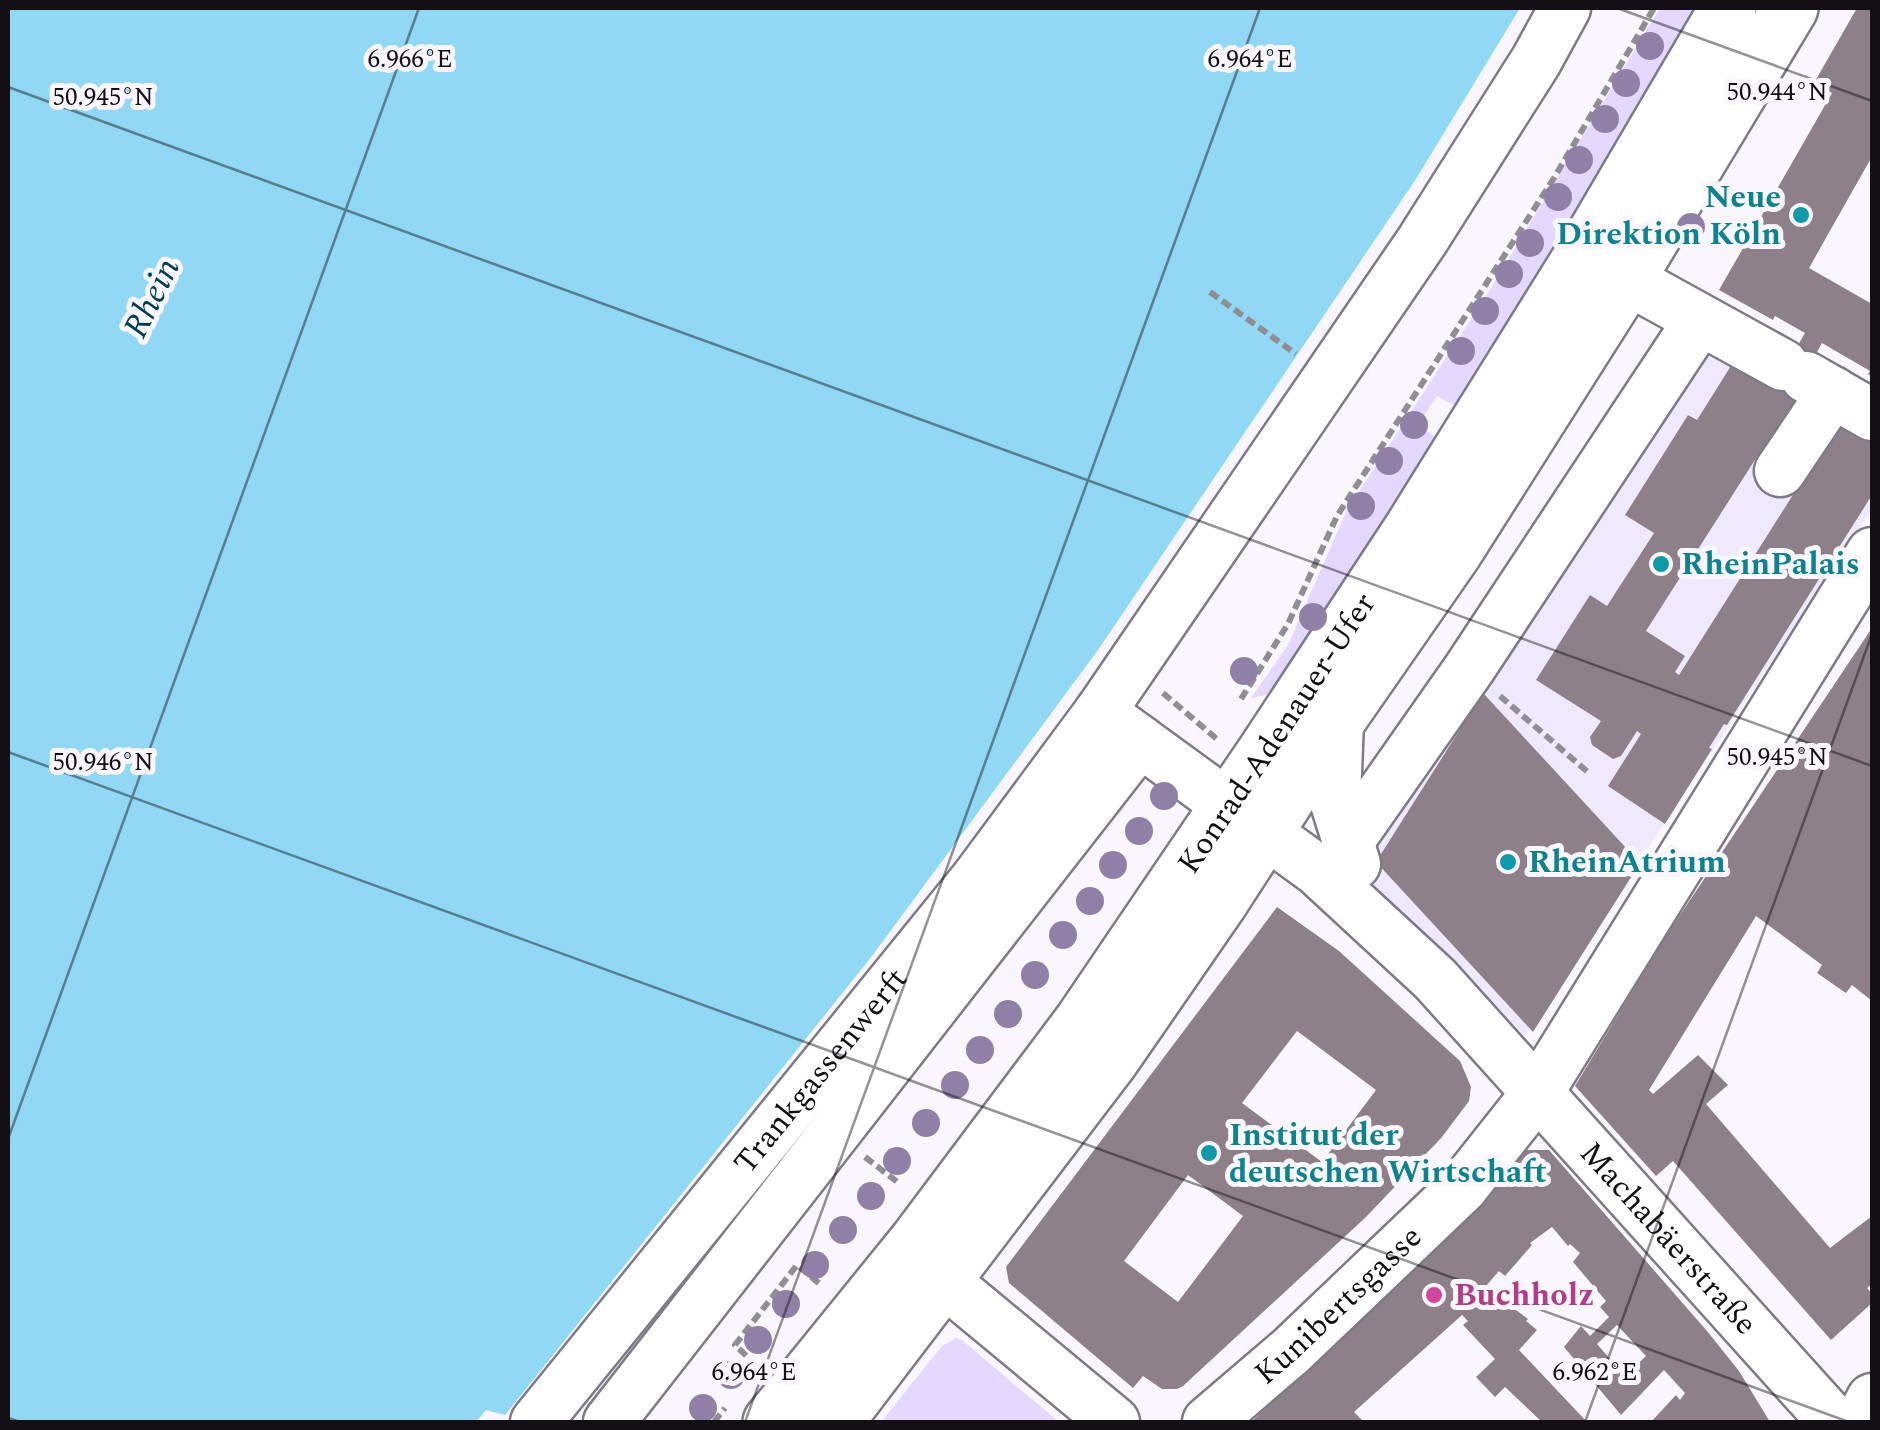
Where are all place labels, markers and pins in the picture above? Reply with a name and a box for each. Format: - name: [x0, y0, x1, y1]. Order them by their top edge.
- place label: Neue Direktion Köln: [1556, 173, 1781, 259]
- marker: Neue Direktion Köln: [1790, 204, 1812, 226]
- place label: RheinPalais: [1681, 540, 1860, 589]
- marker: RheinPalais: [1650, 553, 1672, 575]
- place label: RheinAtrium: [1528, 838, 1726, 887]
- marker: RheinAtrium: [1497, 851, 1519, 873]
- place label: Institut der deutschen Wirtschaft: [1229, 1111, 1547, 1197]
- marker: Institut der deutschen Wirtschaft: [1198, 1142, 1220, 1164]
- place label: Buchholz: [1454, 1271, 1594, 1320]
- marker: Buchholz: [1423, 1284, 1445, 1306]

